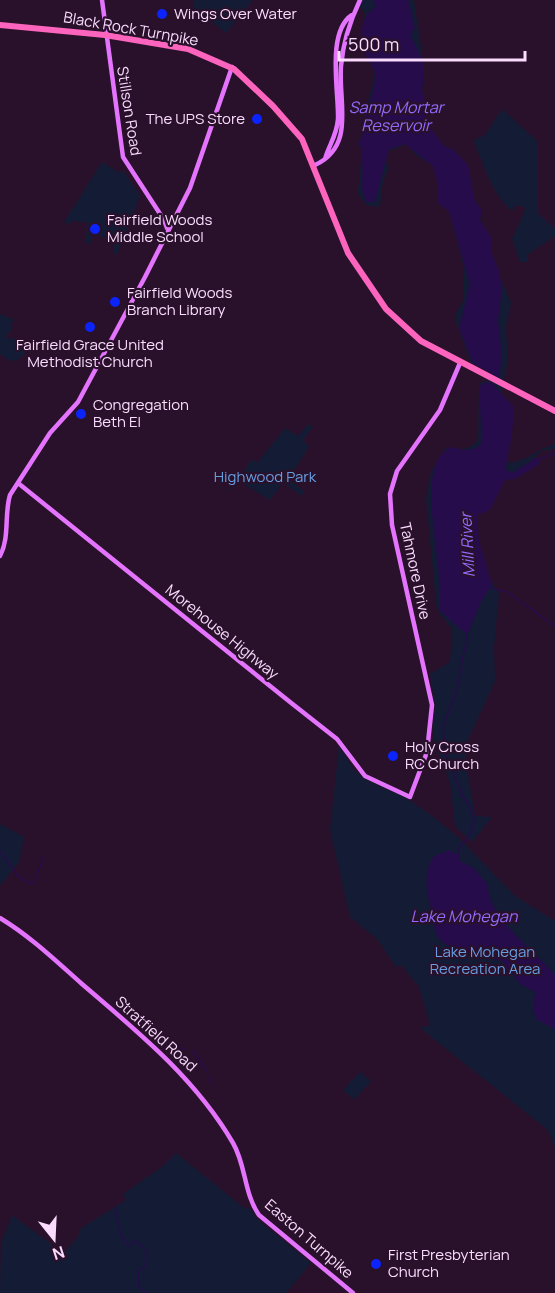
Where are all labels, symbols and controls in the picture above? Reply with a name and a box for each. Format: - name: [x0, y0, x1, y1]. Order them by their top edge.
- place label: Wings Over Water: [174, 3, 297, 24]
- street label: Black Rock Turnpike: [62, 6, 200, 51]
- marker: Wings Over Water: [155, 7, 169, 21]
- scale bar: [339, 24, 525, 62]
- text: 500 m: [348, 32, 399, 56]
- street label: Stillson Road: [112, 65, 147, 157]
- water label: Samp Mortar Reservoir: [349, 96, 446, 136]
- place label: The UPS Store: [146, 108, 245, 129]
- marker: The UPS Store: [250, 112, 264, 126]
- place label: Fairfield Woods Middle School: [107, 209, 212, 247]
- marker: Fairfield Woods Middle School: [88, 222, 102, 236]
- place label: Fairfield Woods Branch Library: [127, 282, 232, 320]
- marker: Fairfield Woods Branch Library: [108, 295, 122, 309]
- marker: Fairfield Grace United Methodist Church: [83, 320, 97, 334]
- place label: Fairfield Grace United Methodist Church: [16, 334, 164, 372]
- place label: Congregation Beth El: [93, 394, 189, 432]
- marker: Congregation Beth El: [74, 407, 88, 421]
- park label: Highwood Park: [214, 466, 317, 487]
- water label: Mill River: [454, 510, 480, 578]
- street label: Tahmore Drive: [395, 520, 436, 622]
- street label: Morehouse Highway: [161, 579, 283, 684]
- place label: Holy Cross RC Church: [405, 736, 479, 774]
- marker: Holy Cross RC Church: [386, 749, 400, 763]
- water label: Lake Mohegan: [410, 905, 518, 927]
- park label: Lake Mohegan Recreation Area: [430, 941, 540, 979]
- street label: Stratfield Road: [111, 991, 202, 1076]
- street label: Easton Turnpike: [261, 1194, 358, 1283]
- north arrow: [24, 1209, 84, 1269]
- text: N: [50, 1241, 68, 1266]
- place label: First Presbyterian Church: [388, 1244, 510, 1282]
- marker: First Presbyterian Church: [369, 1257, 383, 1271]

